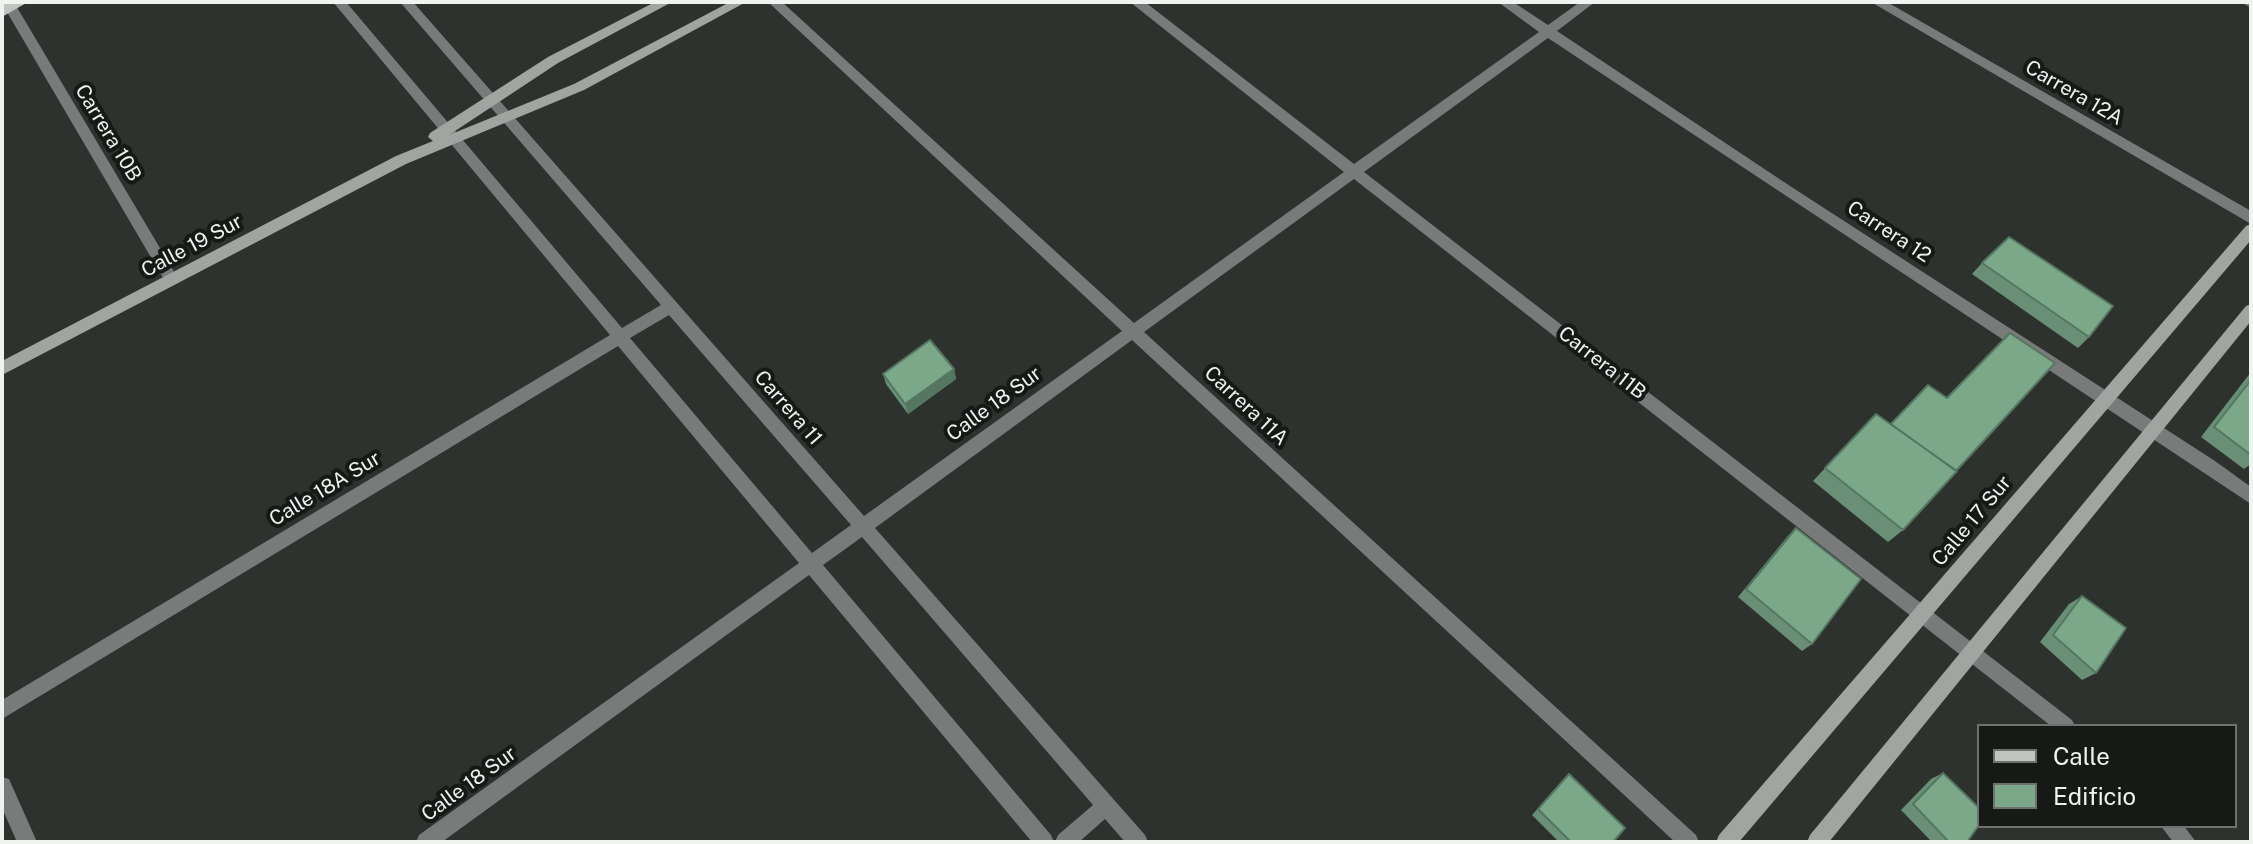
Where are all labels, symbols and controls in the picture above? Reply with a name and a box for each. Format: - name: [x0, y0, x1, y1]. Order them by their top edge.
- street label: Carrera 12A: [2021, 55, 2127, 131]
- street label: Carrera 10B: [70, 80, 146, 186]
- street label: Carrera 12: [1843, 196, 1935, 268]
- street label: Calle 19 Sur: [138, 209, 246, 283]
- street label: Carrera 11B: [1553, 321, 1651, 405]
- street label: Carrera 11A: [1199, 361, 1293, 451]
- street label: Calle 18 Sur: [942, 362, 1046, 446]
- street label: Carrera 11: [749, 366, 827, 450]
- street label: Calle 18A Sur: [265, 446, 385, 532]
- street label: Calle 17 Sur: [1927, 471, 2017, 571]
- legend: [1977, 724, 2237, 828]
- street label: Calle 18 Sur: [417, 742, 521, 826]
- text: Calle: [2053, 742, 2110, 770]
- text: Edificio: [2053, 782, 2136, 810]

